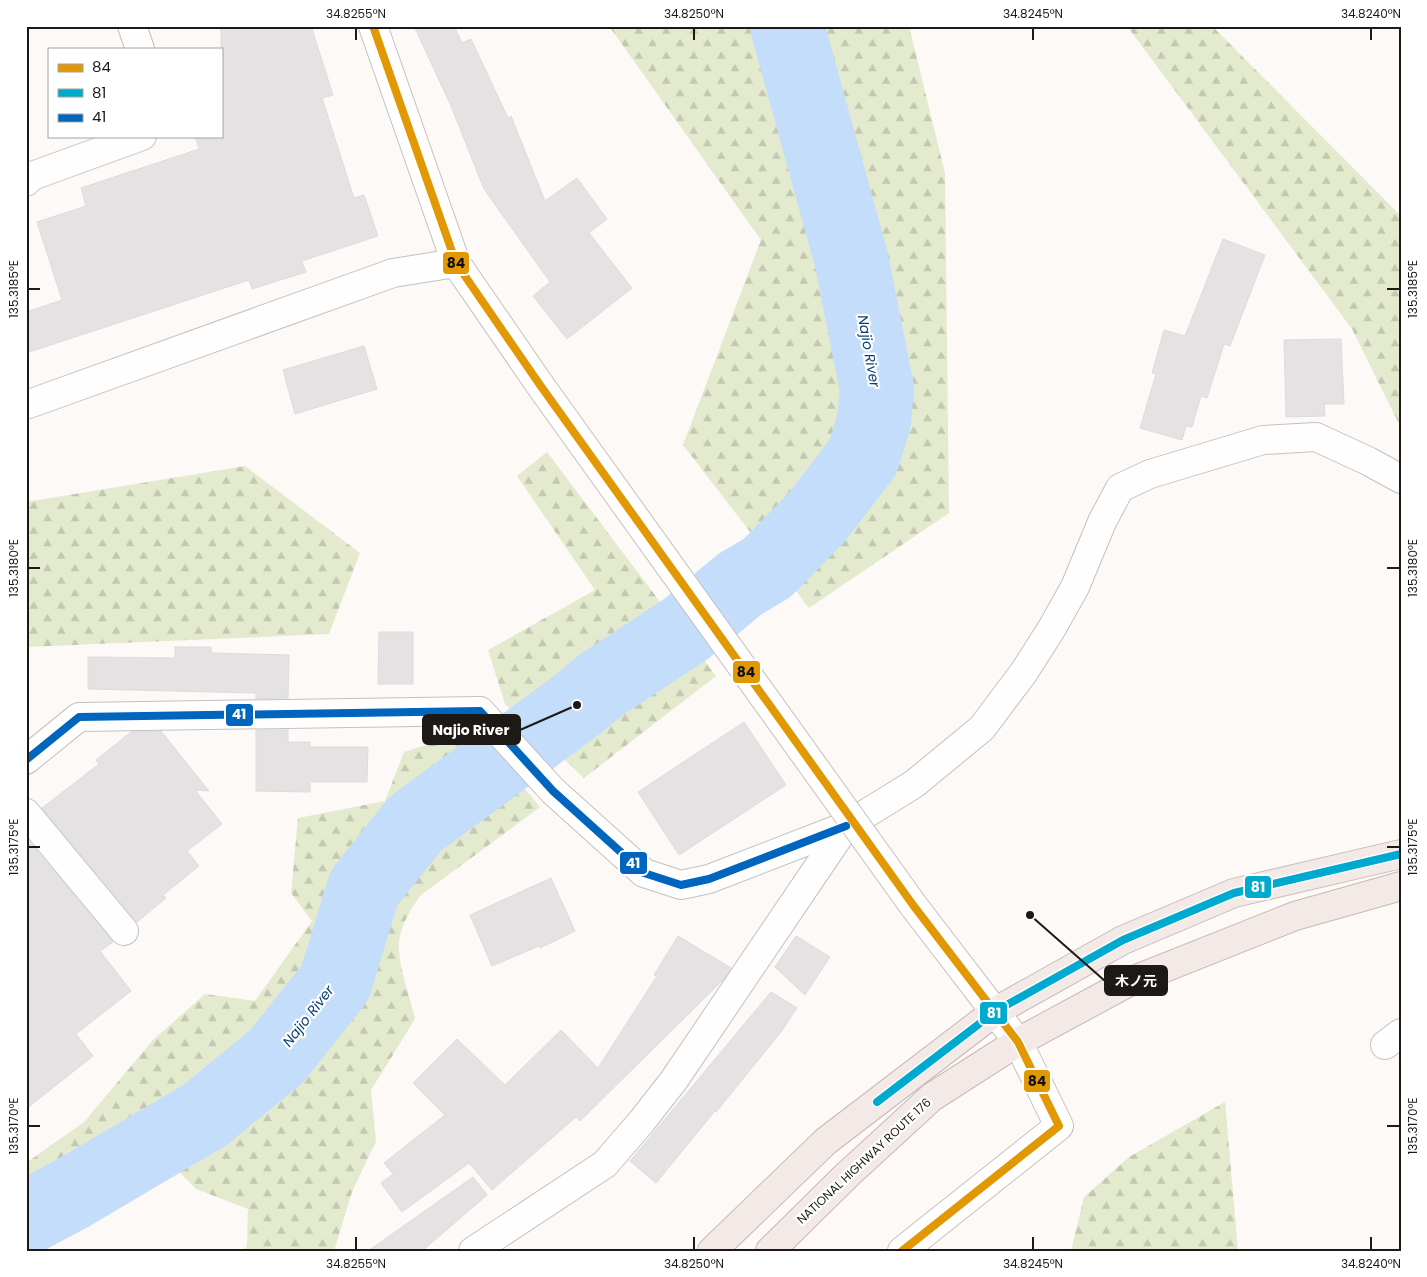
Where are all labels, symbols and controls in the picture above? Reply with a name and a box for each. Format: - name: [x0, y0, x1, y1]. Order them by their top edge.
- text: 34.8255°N: [326, 5, 386, 22]
- text: 34.8250°N: [664, 5, 724, 22]
- text: 34.8245°N: [1003, 5, 1063, 22]
- text: 34.8240°N: [1341, 5, 1401, 22]
- legend: [48, 48, 222, 138]
- text: 84: [92, 56, 111, 77]
- text: 81: [92, 82, 106, 103]
- text: 41: [92, 106, 106, 127]
- line badge: 84: [442, 251, 470, 275]
- text: 84: [447, 253, 465, 273]
- text: 135.3185°E: [5, 260, 22, 318]
- text: 135.3185°E: [1404, 260, 1421, 318]
- water label: Najio River: [853, 313, 885, 389]
- text: 135.3180°E: [5, 539, 22, 597]
- text: 135.3180°E: [1404, 539, 1421, 597]
- line badge: 84: [732, 660, 761, 684]
- text: 84: [737, 662, 755, 682]
- line badge: 41: [225, 703, 254, 727]
- text: 41: [232, 704, 246, 724]
- callout: Najio River: [423, 715, 520, 744]
- text: Najio River: [433, 720, 509, 740]
- text: 135.3175°E: [5, 818, 22, 876]
- text: 135.3175°E: [1404, 818, 1421, 876]
- line badge: 41: [619, 851, 648, 875]
- text: 41: [626, 853, 640, 873]
- line badge: 81: [1244, 875, 1272, 899]
- text: 81: [1251, 877, 1265, 897]
- callout: 木ノ元: [1105, 966, 1167, 995]
- text: 木ノ元: [1115, 971, 1157, 991]
- water label: Najio River: [278, 980, 339, 1051]
- line badge: 81: [979, 1001, 1008, 1025]
- text: 81: [987, 1003, 1001, 1023]
- line badge: 84: [1023, 1069, 1051, 1093]
- text: 84: [1028, 1071, 1046, 1091]
- street label: NATIONAL HIGHWAY ROUTE 176: [793, 1094, 935, 1228]
- text: 135.3170°E: [5, 1097, 22, 1155]
- text: 135.3170°E: [1404, 1097, 1421, 1155]
- text: 34.8255°N: [326, 1255, 386, 1272]
- text: 34.8250°N: [664, 1255, 724, 1272]
- text: 34.8245°N: [1003, 1255, 1063, 1272]
- text: 34.8240°N: [1341, 1255, 1401, 1272]

